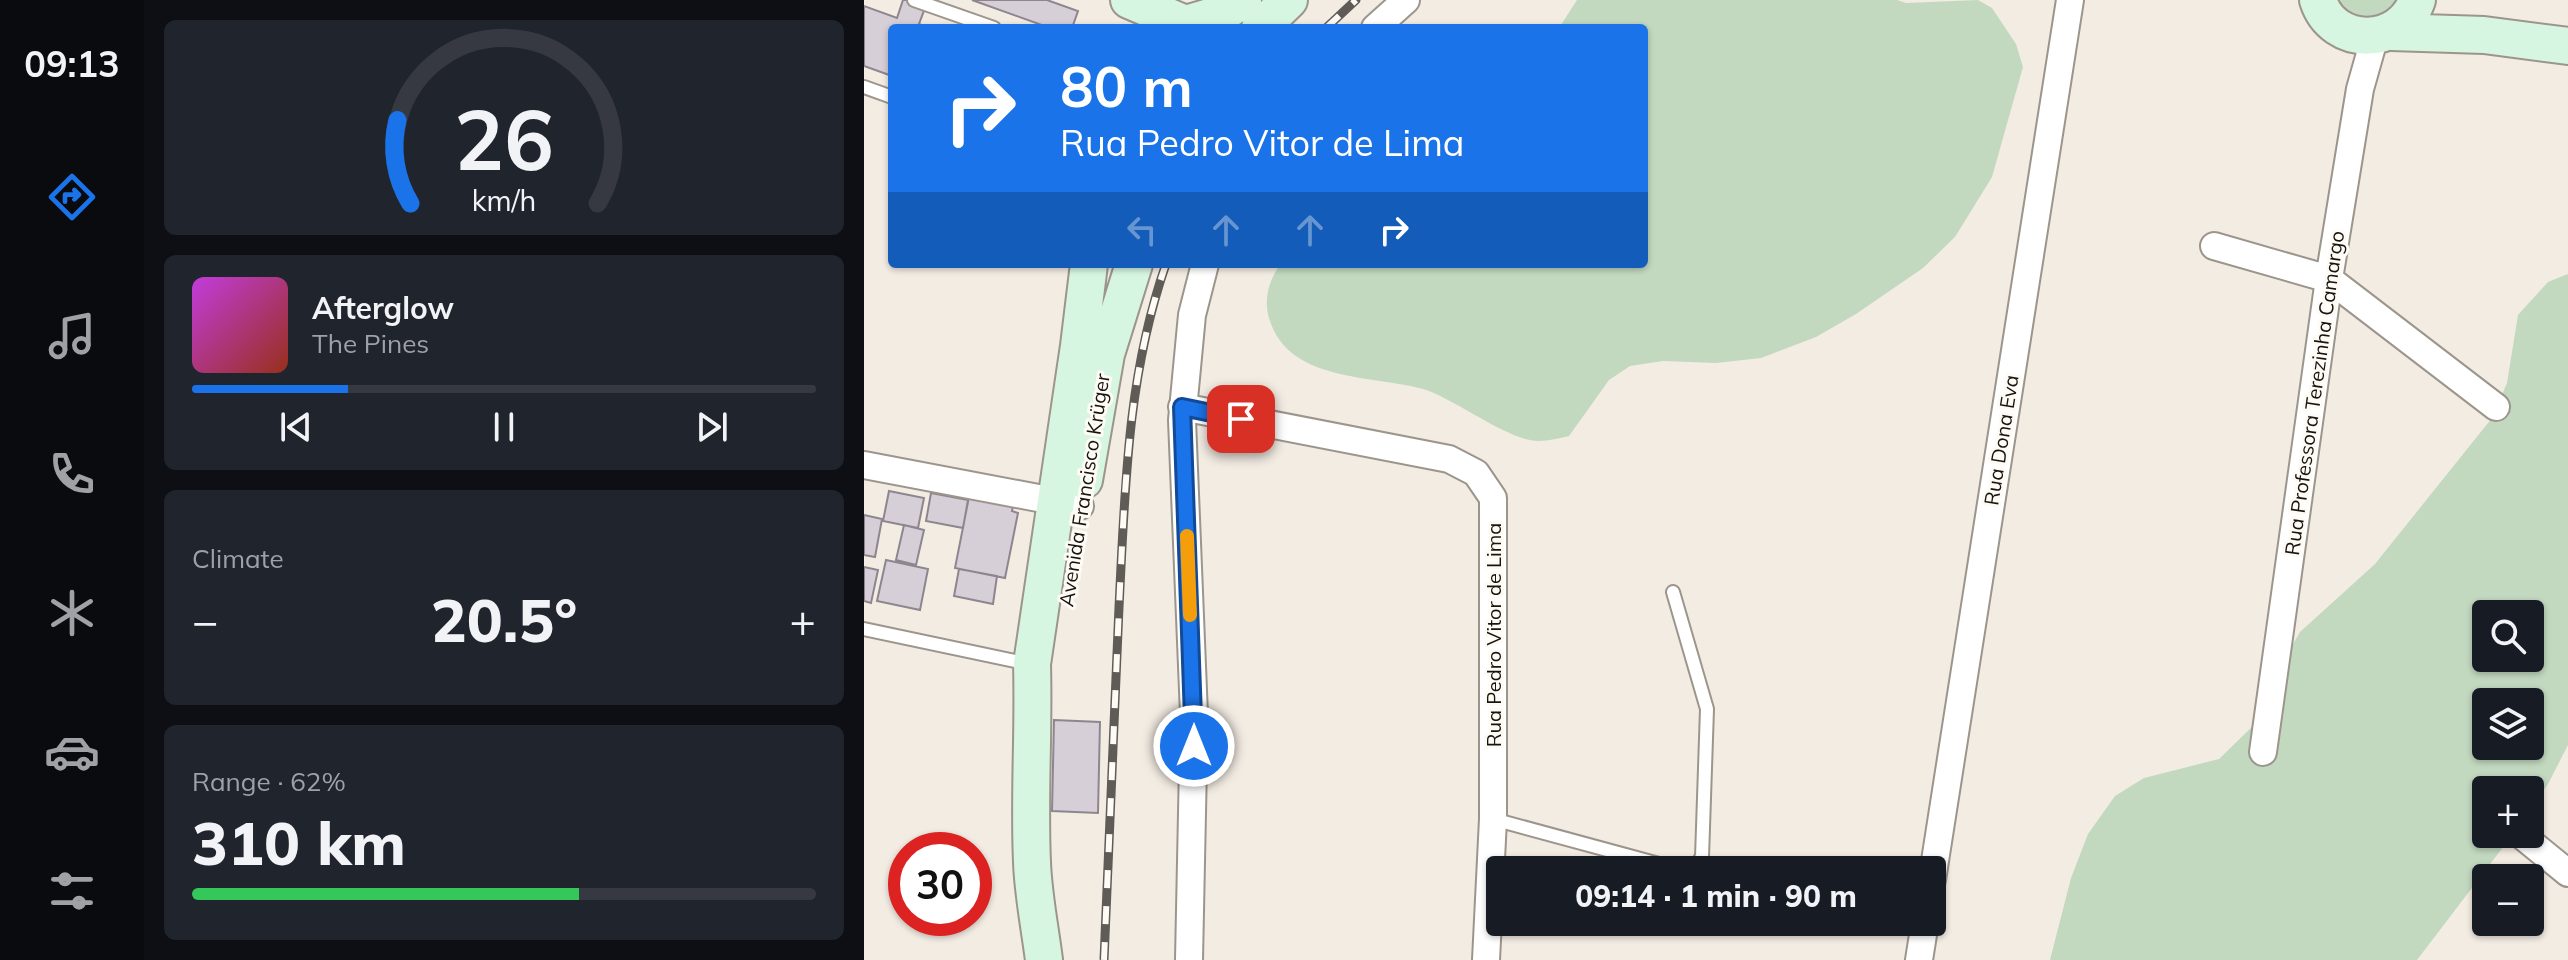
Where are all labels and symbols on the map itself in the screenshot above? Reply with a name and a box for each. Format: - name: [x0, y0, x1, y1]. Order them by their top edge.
- street label: Rua Professora Terezinha Camargo: [2279, 229, 2349, 557]
- street label: Avenida Francisco Krüger: [1053, 371, 1115, 608]
- street label: Rua Dona Eva: [1978, 373, 2024, 507]
- pin: [1207, 385, 1275, 453]
- street label: Rua Pedro Vitor de Lima: [1481, 523, 1506, 747]
- position arrow: [1152, 704, 1236, 788]
- speed limit sign: 30: [888, 832, 992, 936]

